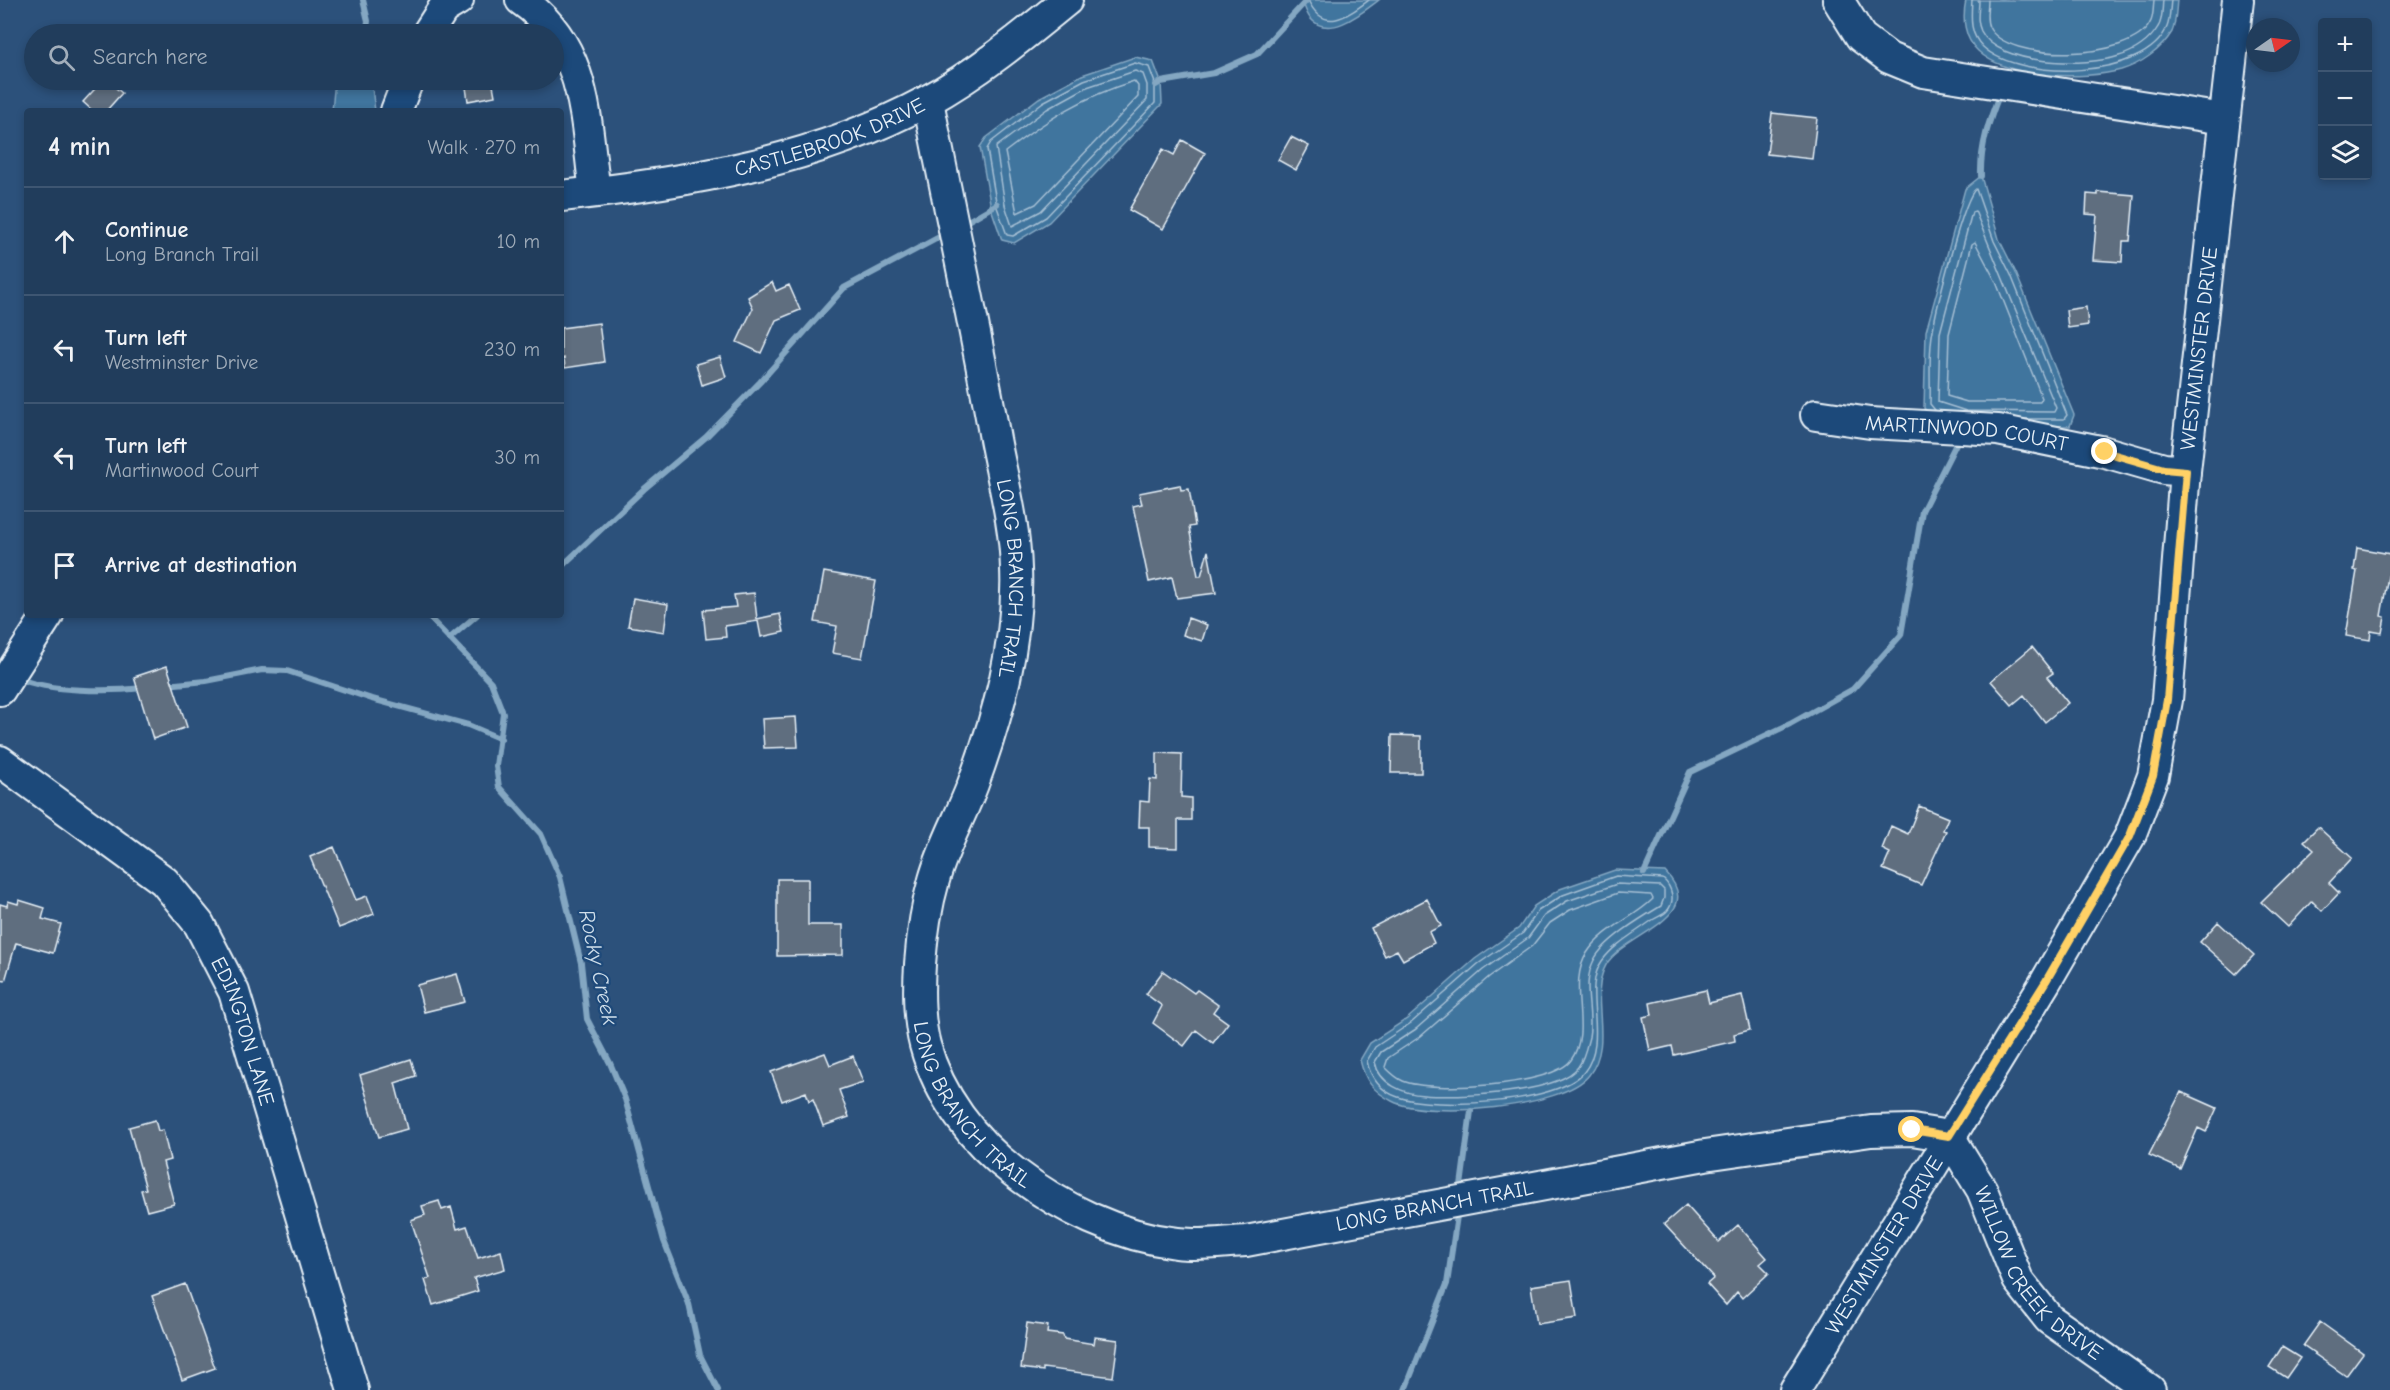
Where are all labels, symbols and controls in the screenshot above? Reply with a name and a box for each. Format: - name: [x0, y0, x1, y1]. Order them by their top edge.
- north arrow: [2246, 18, 2300, 72]
- map controls: [2318, 18, 2372, 180]
- button: +: [2318, 18, 2372, 72]
- search box: [24, 24, 564, 90]
- icon: search: [45, 41, 78, 74]
- text: Search here: [93, 44, 208, 70]
- button: −: [2318, 72, 2372, 126]
- street label: CASTLEBROOK DRIVE: [732, 92, 929, 181]
- button: layers: [2318, 126, 2372, 180]
- text: 4 min: [48, 132, 111, 162]
- text: Walk · 270 m: [427, 136, 540, 159]
- text: Continue: [105, 217, 188, 243]
- icon: ahead: [48, 225, 81, 258]
- text: 10 m: [497, 230, 540, 253]
- text: Long Branch Trail: [105, 243, 259, 266]
- street label: WESTMINSTER DRIVE: [2175, 246, 2222, 451]
- text: Turn left: [105, 325, 187, 351]
- icon: left: [48, 333, 81, 366]
- text: 230 m: [484, 338, 540, 361]
- text: Westminster Drive: [105, 351, 258, 374]
- street label: MARTINWOOD COURT: [1865, 411, 2070, 456]
- text: Turn left: [105, 433, 187, 459]
- route end: [2091, 438, 2117, 464]
- icon: left: [48, 441, 81, 474]
- text: 30 m: [494, 446, 540, 469]
- text: Martinwood Court: [105, 459, 258, 482]
- street label: LONG BRANCH TRAIL: [992, 477, 1028, 681]
- icon: arrive: [48, 549, 81, 582]
- text: Arrive at destination: [105, 552, 297, 578]
- water label: Rocky Creek: [573, 907, 623, 1028]
- street label: EDINGTON LANE: [206, 953, 279, 1108]
- street label: LONG BRANCH TRAIL: [909, 1020, 1037, 1193]
- route start: [1898, 1116, 1924, 1142]
- street label: WESTMINSTER DRIVE: [1820, 1152, 1948, 1339]
- street label: LONG BRANCH TRAIL: [1334, 1175, 1536, 1236]
- street label: WILLOW CREEK DRIVE: [1970, 1183, 2107, 1365]

